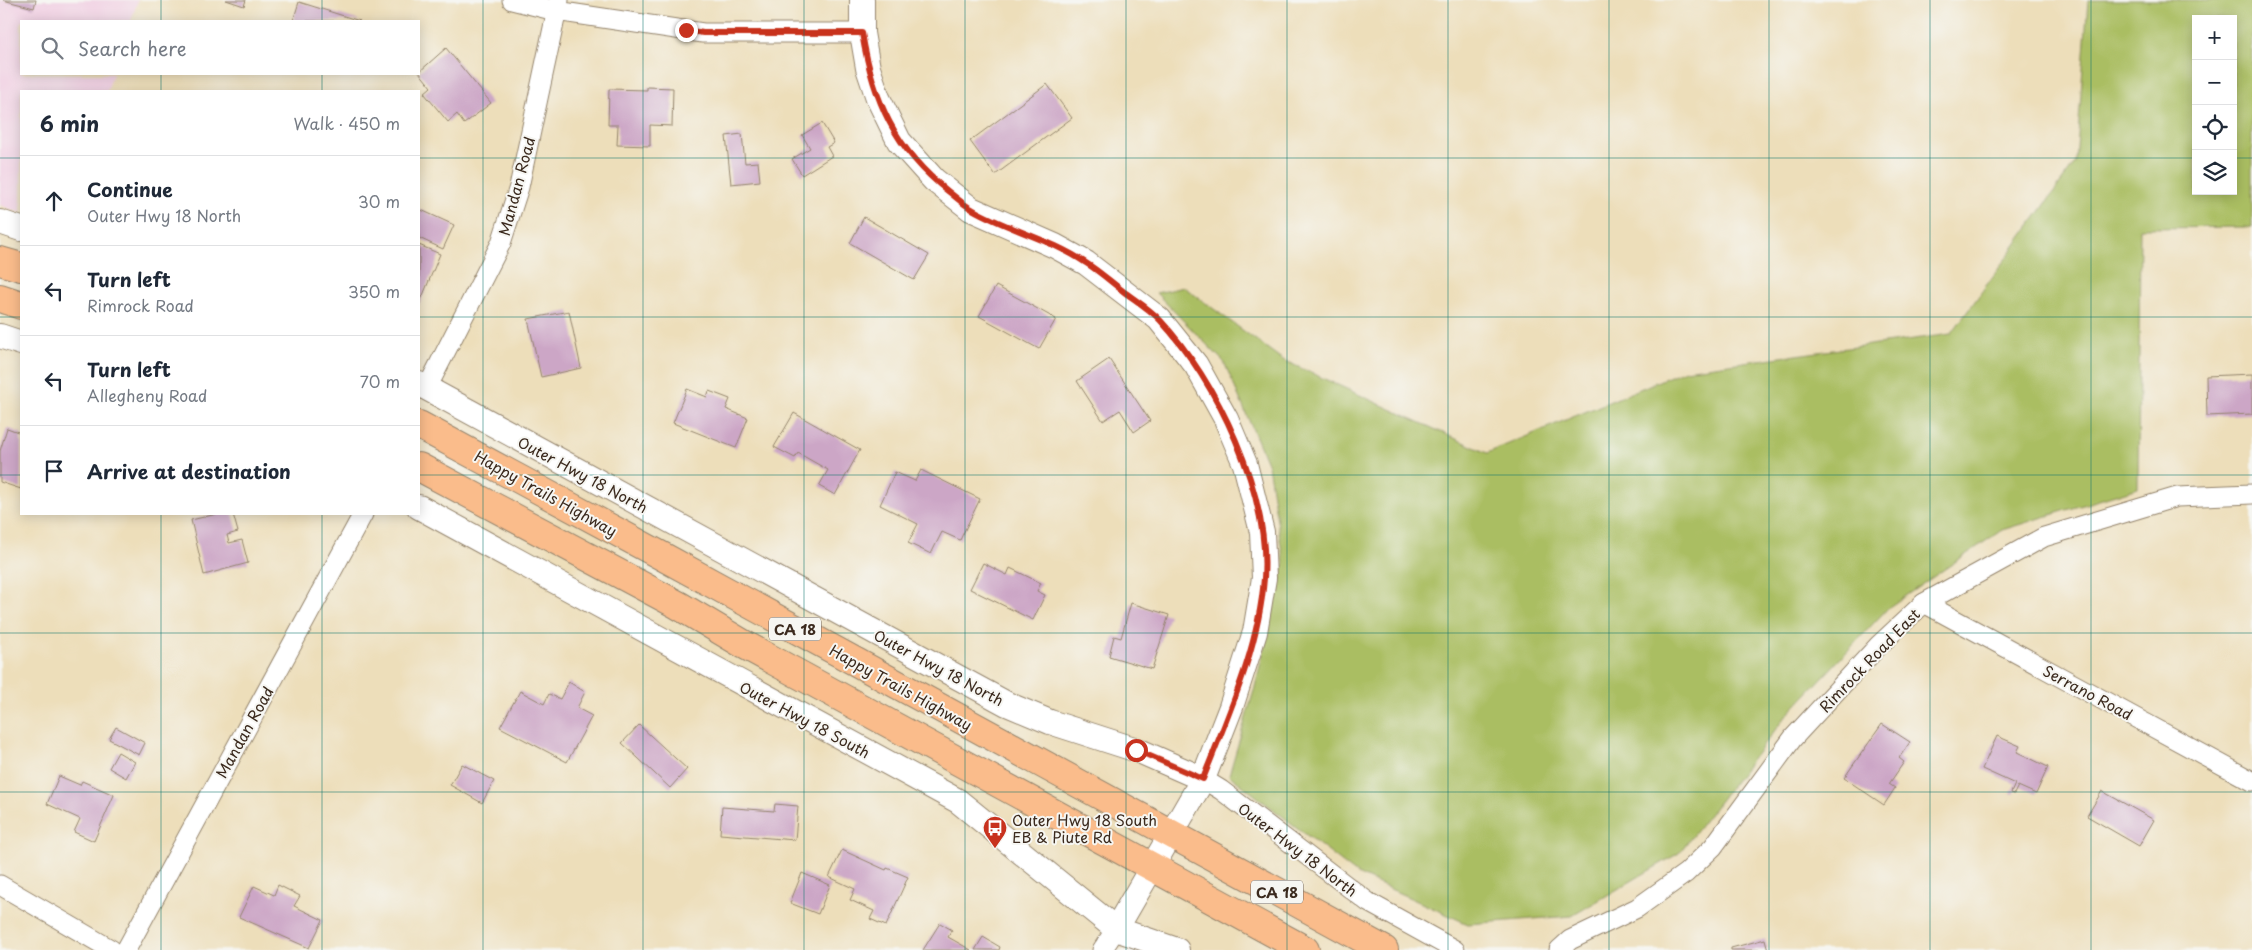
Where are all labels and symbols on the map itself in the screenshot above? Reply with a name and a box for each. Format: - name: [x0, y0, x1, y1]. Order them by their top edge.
- route end: [675, 19, 698, 42]
- street label: Mandan Road: [492, 134, 540, 238]
- street label: Outer Hwy 18 North: [514, 430, 652, 518]
- street label: Happy Trails Highway: [470, 444, 622, 542]
- street label: Rimrock Road East: [1813, 603, 1925, 717]
- road number: CA 18: [769, 618, 821, 640]
- street label: Outer Hwy 18 North: [870, 623, 1008, 711]
- street label: Happy Trails Highway: [825, 638, 977, 736]
- street label: Serrano Road: [2039, 659, 2137, 725]
- street label: Outer Hwy 18 South: [736, 675, 874, 763]
- street label: Mandan Road: [209, 682, 279, 782]
- route start: [1125, 739, 1148, 762]
- street label: Outer Hwy 18 North: [1233, 796, 1363, 902]
- place label: Outer Hwy 18 South EB & Piute Rd: [1012, 808, 1157, 848]
- bus stop icon: Outer Hwy 18 South EB & Piute Rd: [982, 815, 1008, 849]
- road number: CA 18: [1251, 880, 1303, 904]

